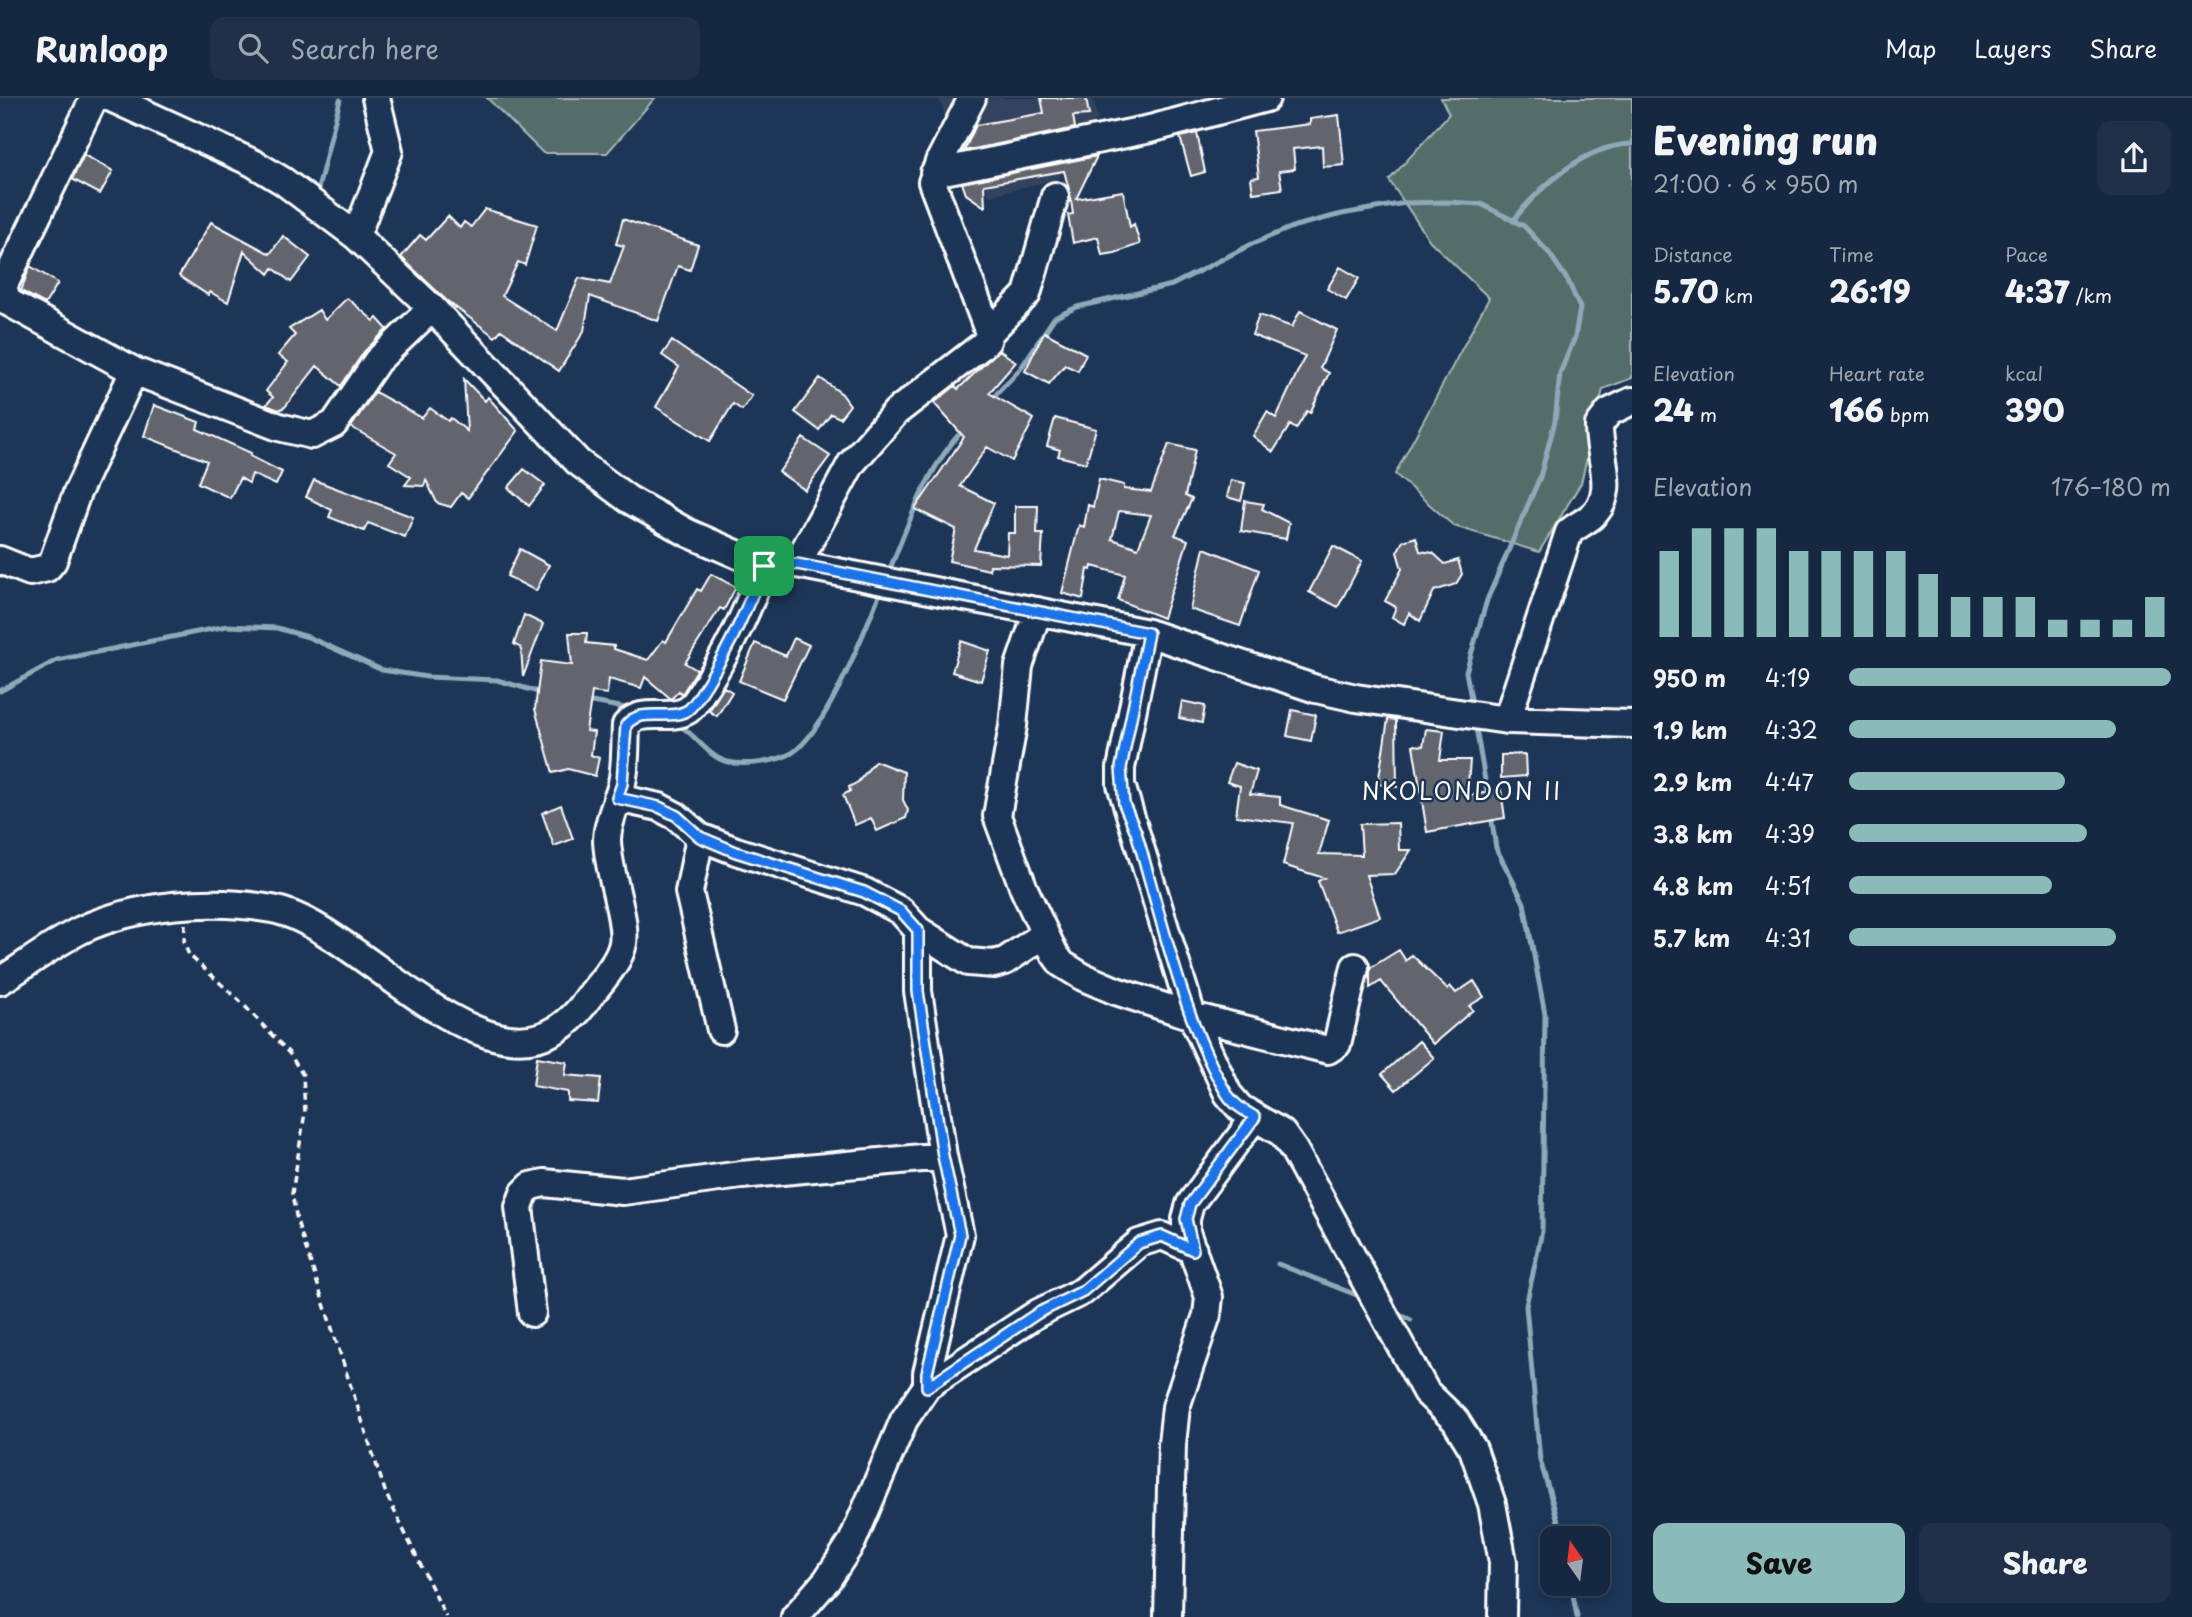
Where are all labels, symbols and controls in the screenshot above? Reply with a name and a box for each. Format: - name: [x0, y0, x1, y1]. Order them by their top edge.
- search box: [210, 17, 700, 80]
- text: Runloop: [35, 23, 168, 73]
- icon: search: [234, 29, 272, 67]
- text: Search here: [290, 29, 439, 68]
- text: Map: [1885, 30, 1936, 66]
- text: Layers: [1974, 30, 2051, 66]
- text: Share: [2089, 30, 2157, 66]
- text: Evening run: [1653, 111, 1878, 168]
- button: share: [2097, 121, 2171, 195]
- text: 21:00 · 6 × 950 m: [1653, 166, 1859, 201]
- text: Distance: [1653, 240, 1733, 268]
- text: Time: [1829, 240, 1874, 268]
- text: Pace: [2005, 240, 2048, 268]
- text: 5.70: [1653, 268, 1718, 313]
- text: 26:19: [1829, 268, 1911, 313]
- text: 4:37: [2005, 268, 2069, 313]
- text: km: [1718, 281, 1753, 309]
- text: /km: [2069, 281, 2112, 309]
- text: Elevation: [1653, 359, 1735, 387]
- text: Heart rate: [1829, 359, 1925, 387]
- text: kcal: [2005, 359, 2043, 387]
- text: 24: [1653, 387, 1694, 432]
- text: 166: [1829, 387, 1884, 432]
- text: 390: [2005, 387, 2064, 432]
- text: m: [1694, 400, 1717, 428]
- text: bpm: [1884, 400, 1930, 428]
- text: Elevation: [1653, 469, 1752, 504]
- text: 176–180 m: [2051, 469, 2171, 504]
- pin: [734, 536, 794, 596]
- icon: arrive: [745, 547, 783, 585]
- text: 950 m: [1653, 660, 1726, 695]
- text: 4:19: [1765, 660, 1811, 695]
- text: 1.9 km: [1653, 712, 1727, 747]
- text: 4:32: [1765, 712, 1818, 747]
- text: 2.9 km: [1653, 764, 1732, 799]
- text: 4:47: [1765, 764, 1814, 799]
- district label: NKOLONDON II: [1362, 773, 1562, 808]
- text: 3.8 km: [1653, 816, 1733, 851]
- text: 4:39: [1765, 816, 1815, 851]
- text: 4.8 km: [1653, 868, 1734, 903]
- text: 4:51: [1765, 868, 1811, 903]
- text: 5.7 km: [1653, 920, 1730, 955]
- text: 4:31: [1765, 920, 1811, 955]
- button: Save: [1653, 1523, 1905, 1603]
- button: Share: [1919, 1523, 2171, 1603]
- north arrow: [1540, 1526, 1610, 1596]
- map controls: [1540, 1526, 1610, 1596]

